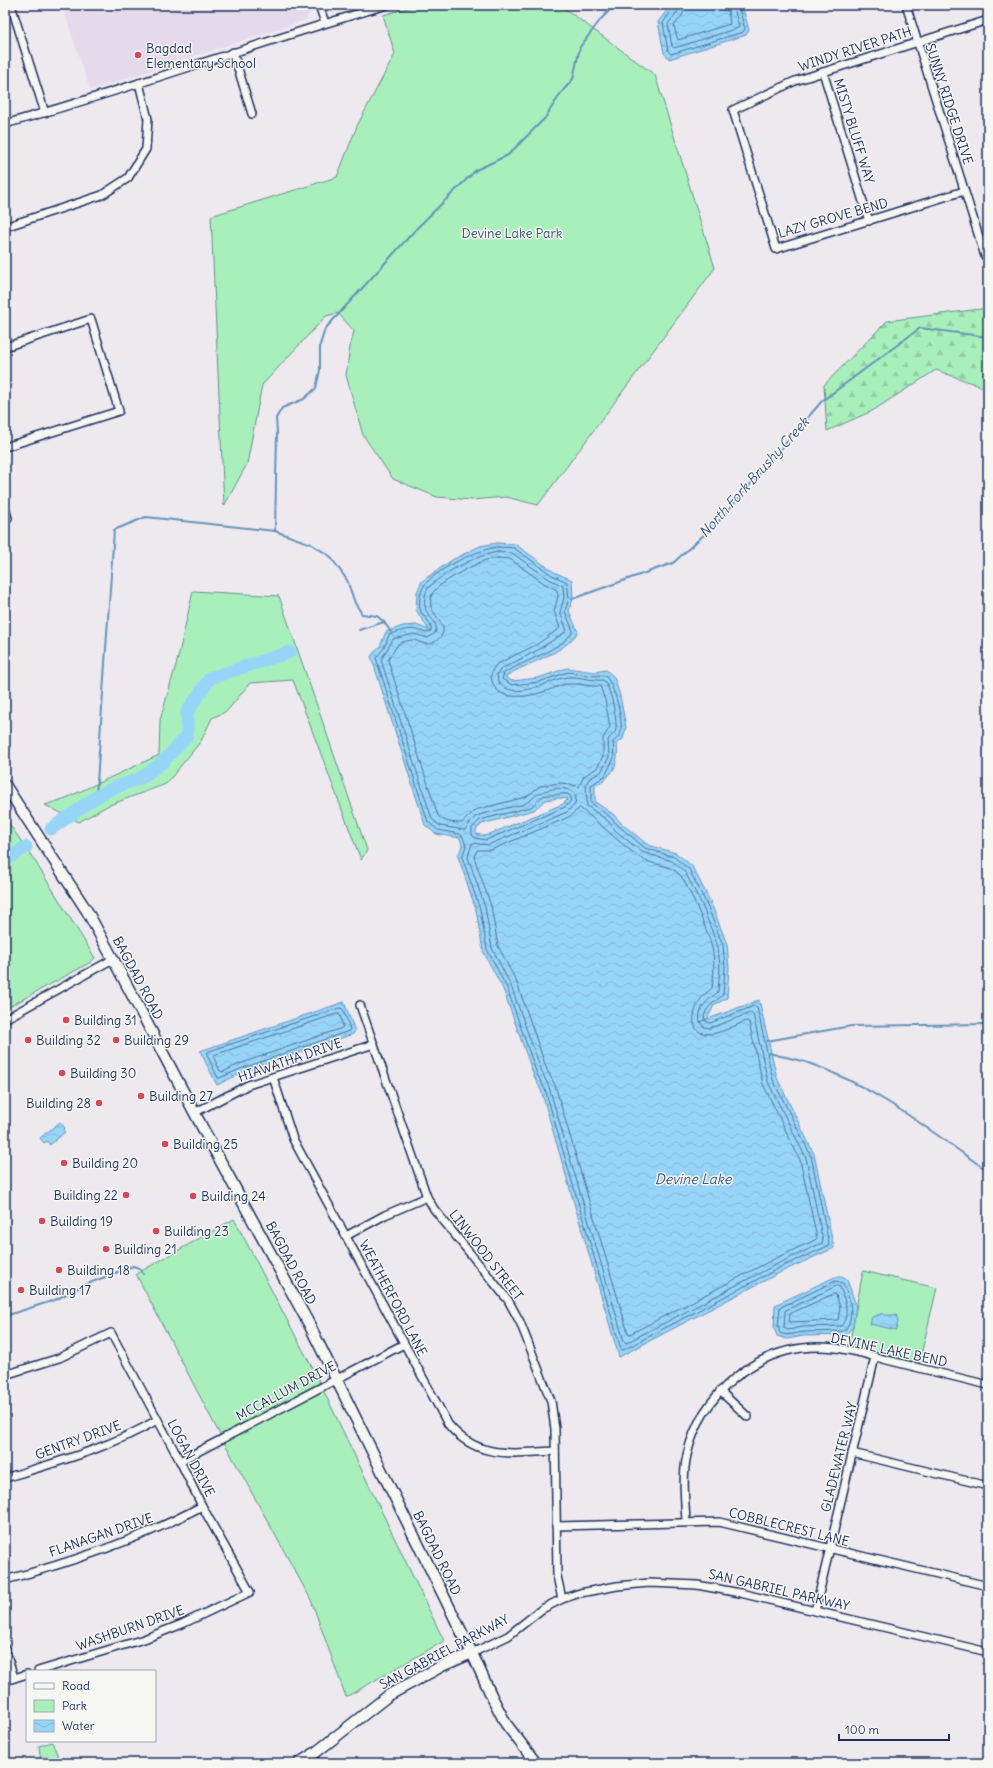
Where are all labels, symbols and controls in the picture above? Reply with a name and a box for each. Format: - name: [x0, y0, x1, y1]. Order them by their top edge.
- street label: WINDY RIVER PATH: [796, 23, 914, 75]
- place label: Bagdad Elementary School: [146, 40, 256, 72]
- street label: SUNNY RIDGE DRIVE: [921, 41, 977, 167]
- marker: Bagdad Elementary School: [133, 50, 143, 60]
- street label: MISTY BLUFF WAY: [830, 76, 878, 186]
- street label: LAZY GROVE BEND: [776, 194, 890, 242]
- park label: Devine Lake Park: [462, 225, 563, 242]
- water label: North Fork Brushy Creek: [695, 412, 813, 541]
- street label: BAGDAD ROAD: [109, 933, 167, 1023]
- place label: Building 31: [74, 1012, 137, 1029]
- marker: Building 31: [61, 1015, 71, 1025]
- place label: Building 32: [36, 1032, 101, 1049]
- place label: Building 29: [124, 1032, 189, 1049]
- street label: HIAWATHA DRIVE: [236, 1034, 345, 1086]
- marker: Building 32: [23, 1035, 33, 1045]
- marker: Building 29: [111, 1035, 121, 1045]
- place label: Building 30: [70, 1065, 136, 1082]
- marker: Building 30: [57, 1068, 67, 1078]
- place label: Building 27: [149, 1088, 213, 1105]
- marker: Building 27: [136, 1091, 146, 1101]
- place label: Building 28: [26, 1095, 91, 1112]
- marker: Building 28: [94, 1098, 104, 1108]
- place label: Building 25: [173, 1136, 238, 1153]
- marker: Building 25: [160, 1139, 170, 1149]
- place label: Building 20: [72, 1155, 138, 1172]
- marker: Building 20: [59, 1158, 69, 1168]
- water label: Devine Lake: [655, 1170, 733, 1188]
- place label: Building 22: [53, 1187, 118, 1204]
- place label: Building 24: [201, 1188, 266, 1205]
- marker: Building 22: [121, 1190, 131, 1200]
- marker: Building 24: [188, 1191, 198, 1201]
- street label: LINWOOD STREET: [445, 1206, 527, 1304]
- place label: Building 19: [50, 1213, 113, 1230]
- marker: Building 19: [37, 1216, 47, 1226]
- street label: BAGDAD ROAD: [262, 1218, 320, 1308]
- place label: Building 23: [164, 1223, 229, 1240]
- marker: Building 23: [151, 1226, 161, 1236]
- street label: WEATHERFORD LANE: [355, 1237, 431, 1359]
- place label: Building 21: [114, 1241, 177, 1258]
- marker: Building 21: [101, 1244, 111, 1254]
- place label: Building 18: [67, 1262, 130, 1279]
- marker: Building 18: [54, 1265, 64, 1275]
- place label: Building 17: [29, 1282, 92, 1299]
- marker: Building 17: [16, 1285, 26, 1295]
- street label: DEVINE LAKE BEND: [829, 1329, 949, 1371]
- street label: MCCALLUM DRIVE: [233, 1357, 339, 1425]
- street label: GLADEWATER WAY: [817, 1400, 861, 1514]
- street label: GENTRY DRIVE: [33, 1416, 124, 1463]
- street label: LOGAN DRIVE: [163, 1416, 219, 1500]
- street label: COBBLECREST LANE: [727, 1504, 851, 1550]
- street label: BAGDAD ROAD: [409, 1508, 465, 1598]
- street label: FLANAGAN DRIVE: [47, 1509, 156, 1561]
- street label: SAN GABRIEL PARKWAY: [707, 1565, 851, 1615]
- street label: WASHBURN DRIVE: [74, 1601, 187, 1654]
- street label: SAN GABRIEL PARKWAY: [376, 1611, 512, 1693]
- legend: [26, 1670, 156, 1742]
- text: Road: [62, 1678, 90, 1693]
- text: Park: [62, 1698, 87, 1713]
- scale bar: [839, 1716, 949, 1742]
- text: Water: [62, 1718, 95, 1733]
- text: 100 m: [845, 1722, 879, 1737]

